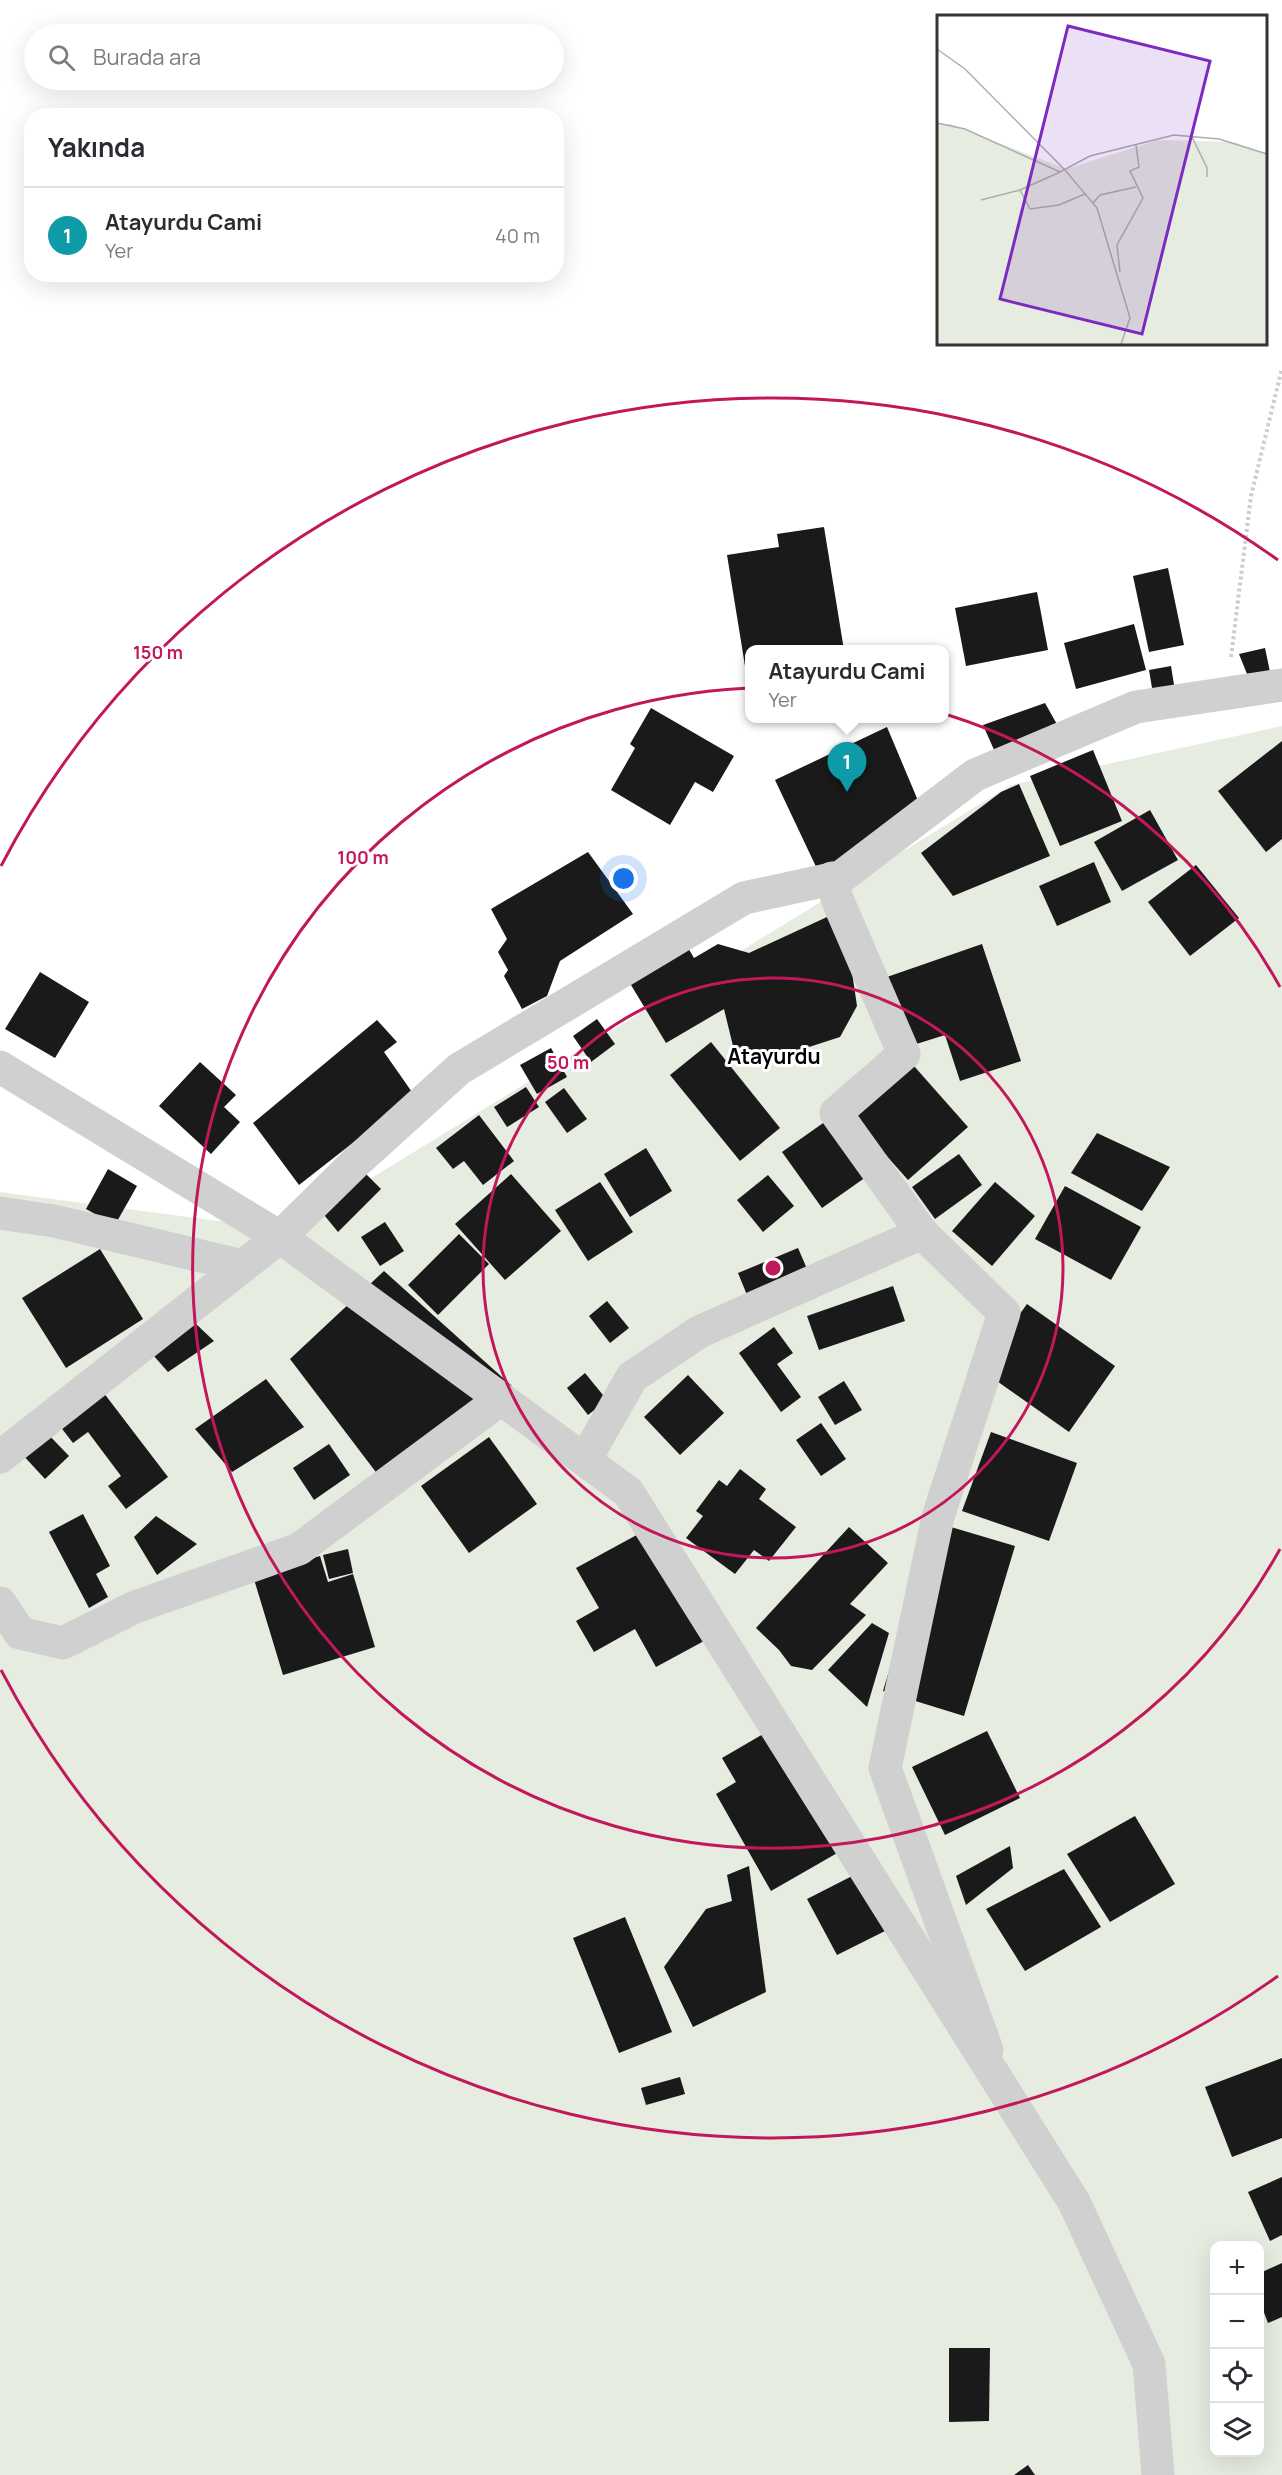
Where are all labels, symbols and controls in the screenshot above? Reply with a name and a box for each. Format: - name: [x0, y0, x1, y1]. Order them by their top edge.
- inset map: [937, 15, 1267, 345]
- search box: [24, 24, 564, 90]
- icon: search: [45, 41, 78, 74]
- text: Burada ara: [93, 42, 201, 72]
- text: Yakında: [48, 129, 145, 165]
- text: Atayurdu Cami: [105, 207, 262, 237]
- text: 1: [63, 222, 72, 249]
- text: 40 m: [495, 222, 540, 249]
- text: Yer: [105, 237, 133, 264]
- text: 150 m: [133, 640, 183, 664]
- popup: [745, 645, 949, 723]
- text: Atayurdu Cami: [768, 656, 926, 686]
- text: Yer: [768, 686, 797, 713]
- pin: 1: [828, 742, 866, 792]
- text: 100 m: [337, 845, 389, 869]
- your location: [609, 864, 638, 893]
- district label: Atayurdu: [727, 1042, 821, 1070]
- text: 50 m: [547, 1050, 589, 1074]
- centre of rings: [763, 1258, 783, 1278]
- map controls: [1210, 2241, 1264, 2457]
- button: +: [1210, 2241, 1264, 2295]
- button: −: [1210, 2295, 1264, 2349]
- button: locate: [1210, 2349, 1264, 2403]
- button: layers: [1210, 2403, 1264, 2457]

